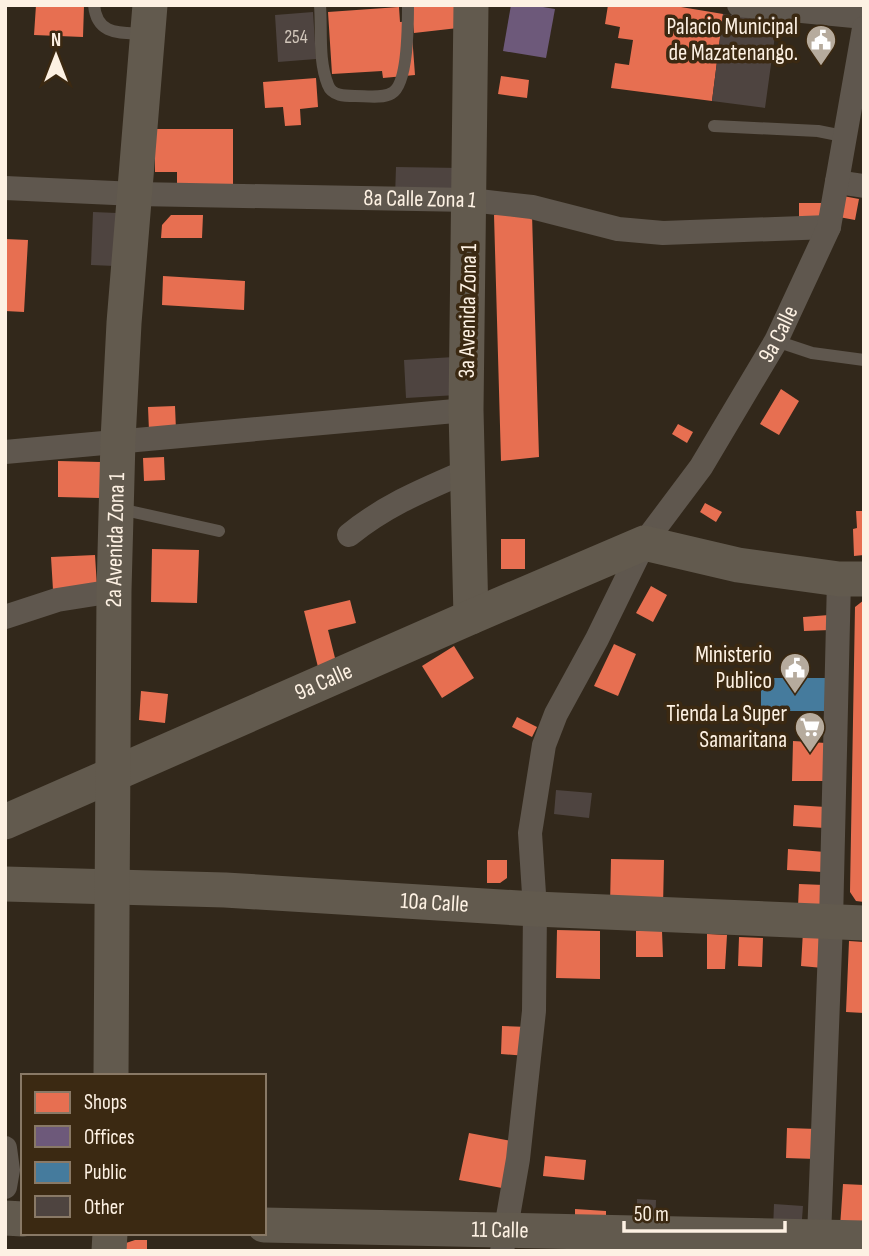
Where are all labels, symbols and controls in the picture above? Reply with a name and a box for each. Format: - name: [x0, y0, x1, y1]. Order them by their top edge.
- place label: Palacio Municipal de Mazatenango.: [666, 13, 798, 67]
- north arrow: [21, 21, 91, 91]
- public building icon: Palacio Municipal de Mazatenango.: [804, 23, 838, 67]
- house number: 254: [284, 26, 308, 49]
- text: N: [51, 29, 61, 52]
- street label: 8a Calle Zona 1: [363, 184, 478, 215]
- street label: 3a Avenida Zona 1: [453, 243, 483, 379]
- street label: 9a Calle: [752, 301, 804, 368]
- street label: 2a Avenida Zona 1: [100, 472, 131, 608]
- place label: Ministerio Publico: [695, 641, 772, 695]
- public building icon: Ministerio Publico: [778, 651, 812, 695]
- street label: 9a Calle: [290, 657, 357, 707]
- place label: Tienda La Super Samaritana: [666, 700, 787, 754]
- supermarket icon: Tienda La Super Samaritana: [793, 710, 827, 754]
- street label: 10a Calle: [400, 887, 469, 919]
- legend: [21, 1074, 266, 1235]
- text: Shops: [84, 1090, 127, 1115]
- text: Offices: [84, 1125, 135, 1150]
- text: Public: [84, 1160, 127, 1185]
- scale bar: [624, 1190, 785, 1234]
- text: Other: [84, 1195, 124, 1220]
- text: 50 m: [634, 1202, 669, 1227]
- street label: 11 Calle: [471, 1215, 529, 1245]

